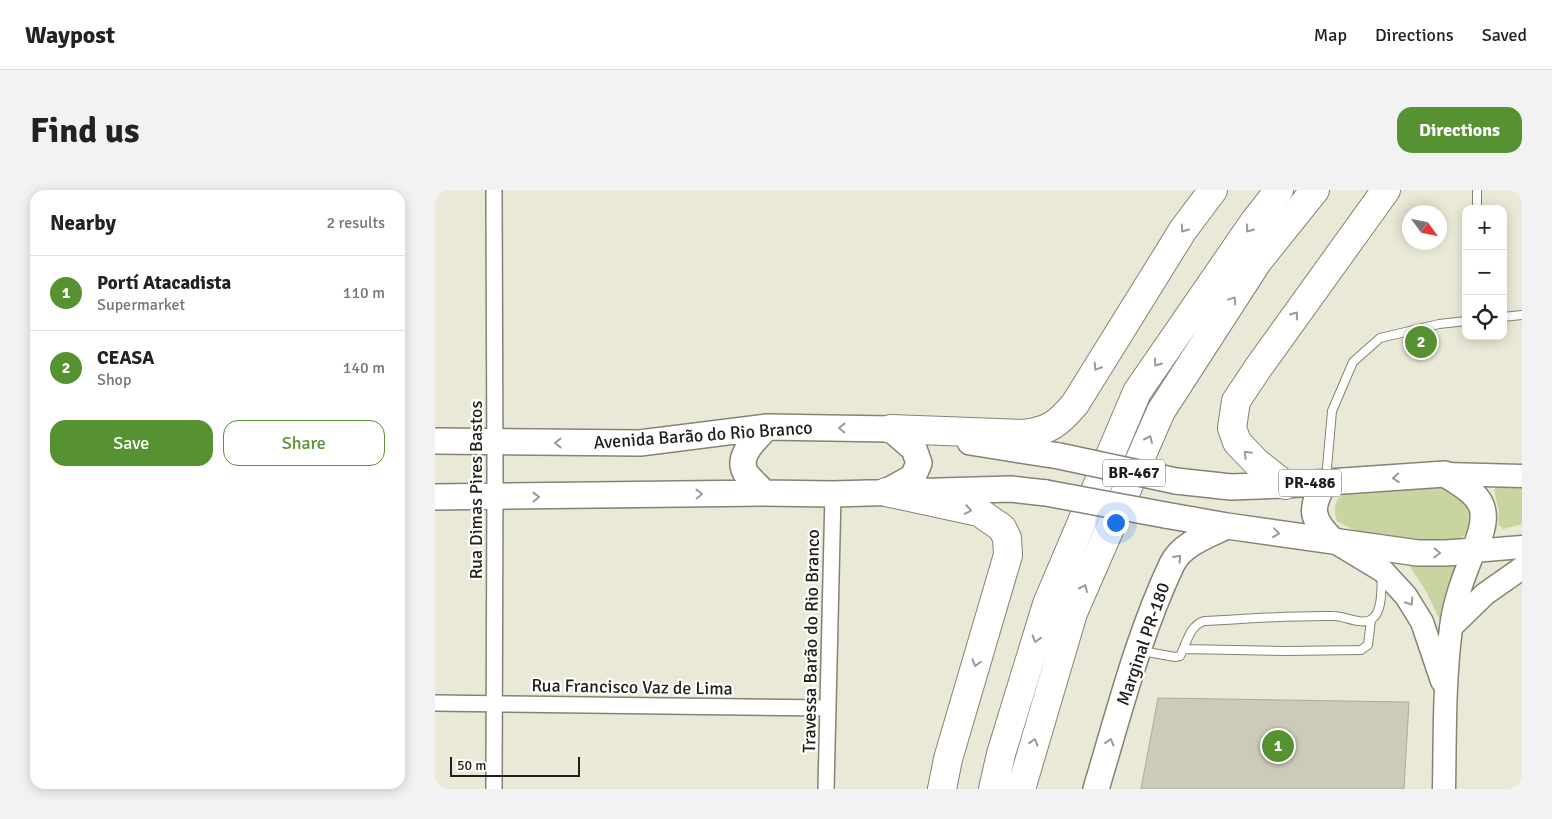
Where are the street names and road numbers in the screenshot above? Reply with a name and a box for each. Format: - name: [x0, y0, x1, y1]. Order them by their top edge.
- street label: Rua Dimas Pires Bastos: [465, 401, 487, 579]
- street label: Avenida Barão do Rio Branco: [593, 416, 813, 454]
- road number: BR-467: [1103, 460, 1165, 486]
- road number: PR-486: [1279, 470, 1341, 496]
- street label: Travessa Barão do Rio Branco: [798, 529, 824, 753]
- street label: Marginal PR-180: [1112, 580, 1174, 708]
- street label: Rua Francisco Vaz de Lima: [531, 674, 733, 700]

